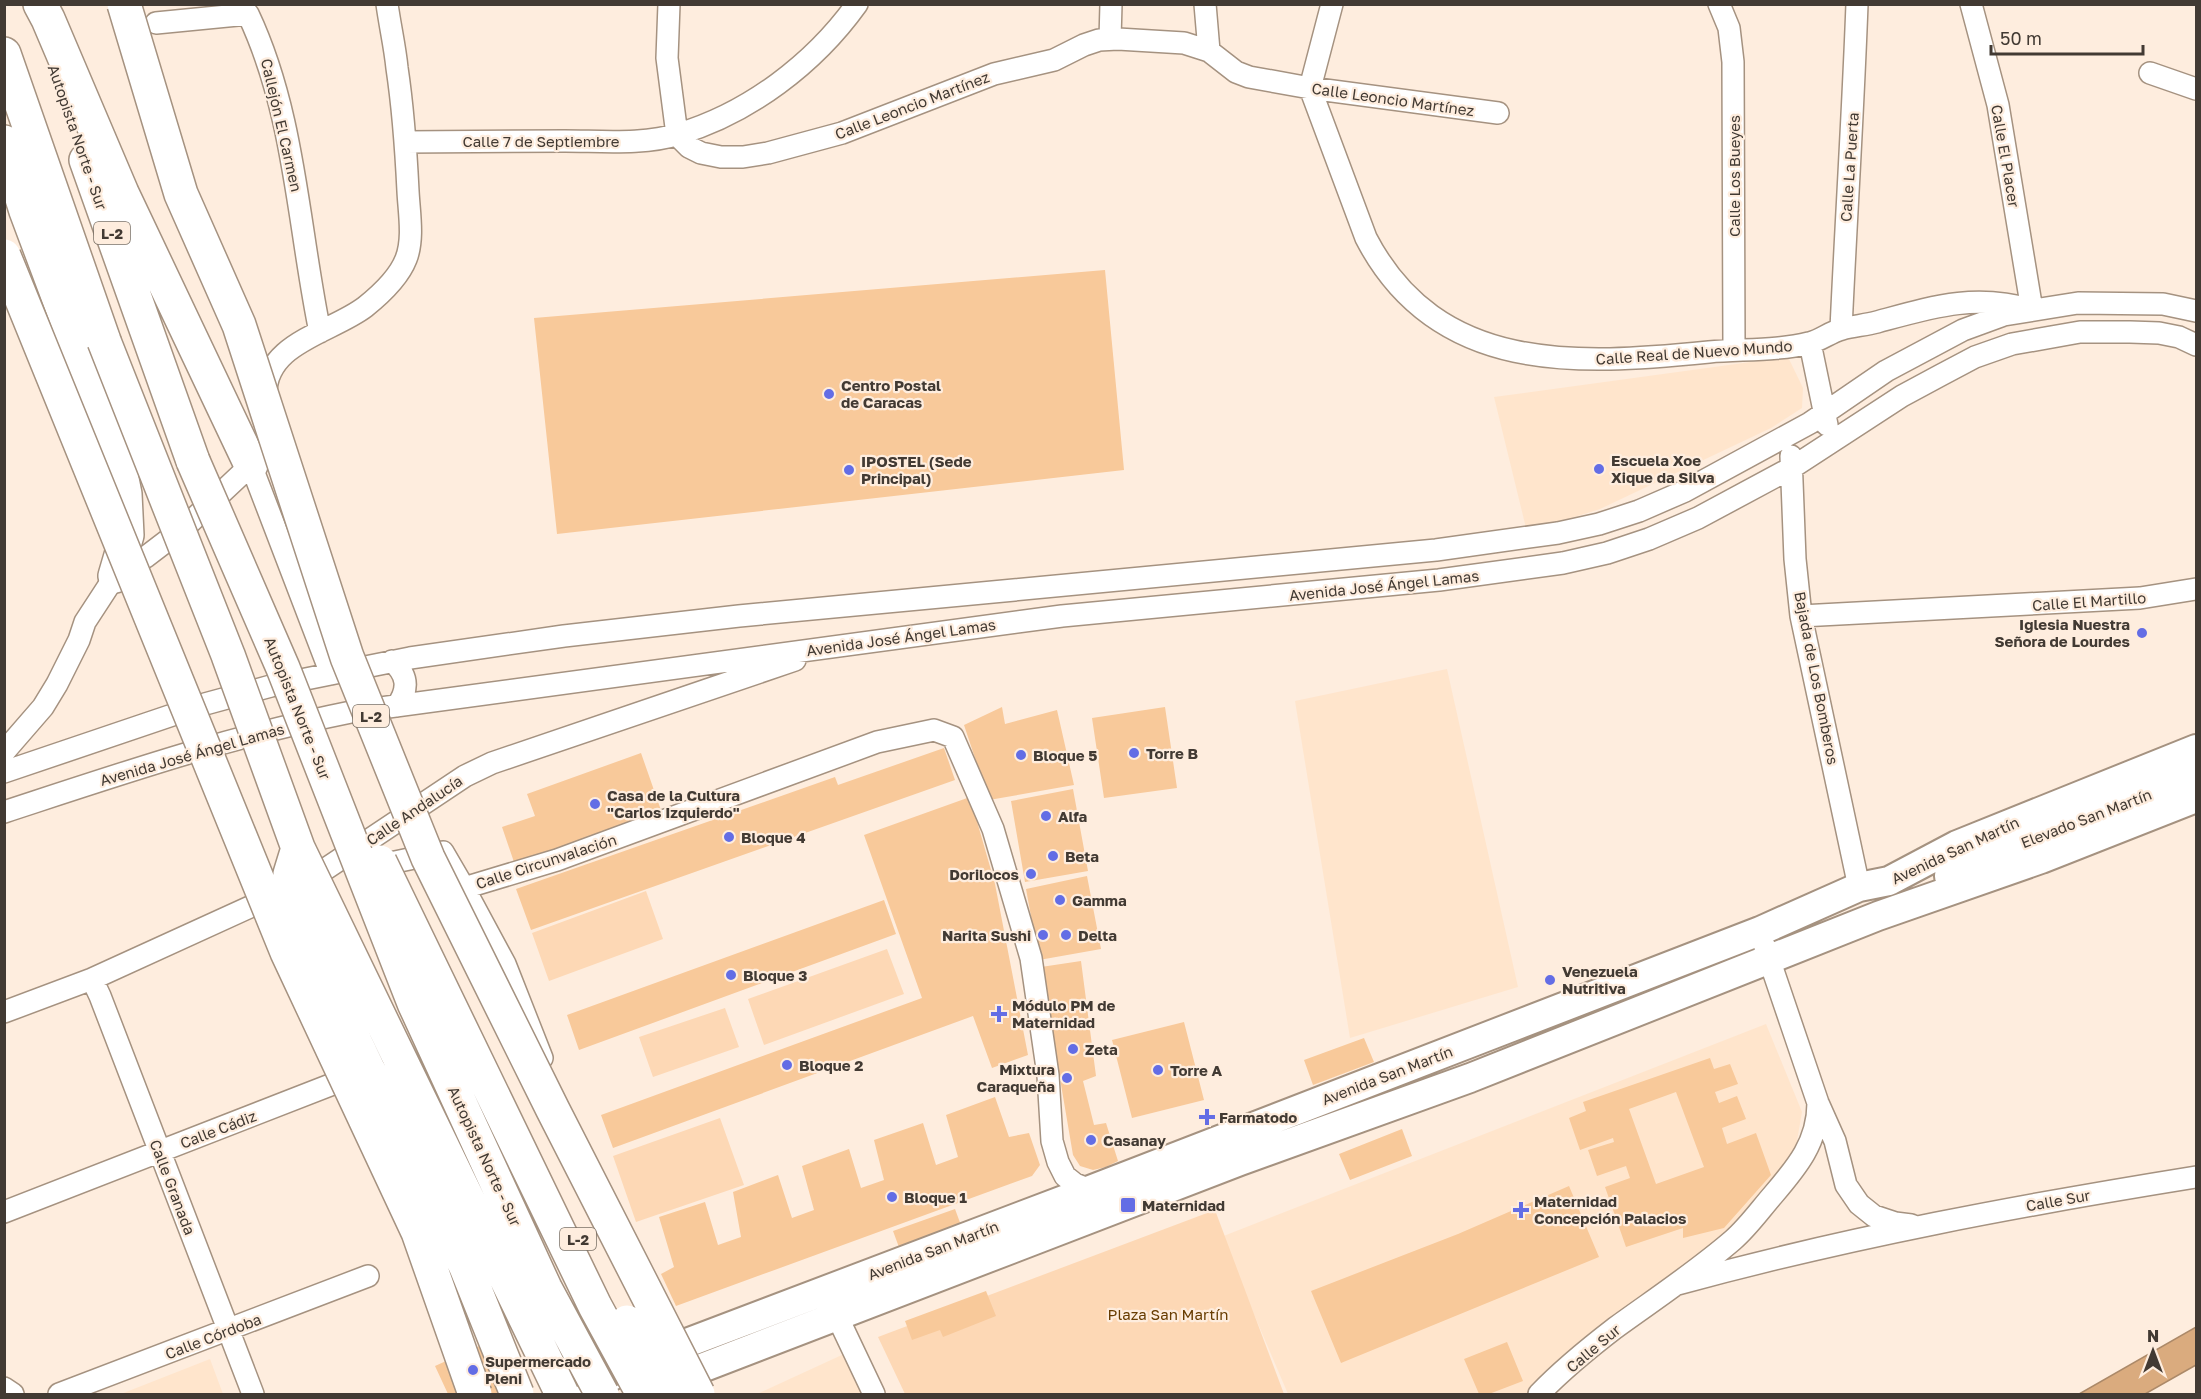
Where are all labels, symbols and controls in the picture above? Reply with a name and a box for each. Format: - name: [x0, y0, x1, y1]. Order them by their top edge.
- scale bar: [1991, 18, 2142, 56]
- text: 50 m: [2000, 27, 2042, 49]
- street label: Callejón El Carmen: [258, 57, 306, 193]
- street label: Autopista Norte - Sur: [45, 62, 111, 212]
- street label: Calle Leoncio Martínez: [832, 67, 992, 143]
- street label: Calle Leoncio Martínez: [1311, 79, 1476, 119]
- street label: Calle El Placer: [1988, 103, 2024, 209]
- street label: Calle La Puerta: [1836, 112, 1862, 222]
- street label: Calle Los Bueyes: [1725, 115, 1743, 237]
- street label: Calle 7 de Septiembre: [462, 132, 620, 150]
- road number: L-2: [94, 222, 130, 244]
- street label: Calle Real de Nuevo Mundo: [1595, 336, 1793, 368]
- place label: Centro Postal de Caracas: [841, 376, 941, 411]
- marker: Centro Postal de Caracas: [822, 387, 836, 401]
- place label: Escuela Xoe Xique da Silva: [1611, 451, 1715, 486]
- place label: IPOSTEL (Sede Principal): [861, 452, 972, 487]
- marker: Escuela Xoe Xique da Silva: [1592, 462, 1606, 476]
- marker: IPOSTEL (Sede Principal): [842, 463, 856, 477]
- street label: Avenida José Ángel Lamas: [1288, 566, 1480, 604]
- street label: Calle El Martillo: [2031, 588, 2147, 614]
- street label: Bajada de Los Bomberos: [1791, 590, 1843, 766]
- street label: Avenida José Ángel Lamas: [805, 615, 997, 659]
- place label: Iglesia Nuestra Señora de Lourdes: [1995, 615, 2130, 650]
- marker: Iglesia Nuestra Señora de Lourdes: [2135, 626, 2149, 640]
- street label: Autopista Norte - Sur: [261, 634, 335, 782]
- road number: L-2: [353, 705, 389, 727]
- street label: Avenida José Ángel Lamas: [98, 719, 286, 789]
- place label: Torre B: [1146, 744, 1199, 762]
- place label: Bloque 5: [1033, 746, 1097, 764]
- marker: Torre B: [1127, 746, 1141, 760]
- marker: Bloque 5: [1014, 748, 1028, 762]
- street label: Calle Andalucía: [362, 771, 466, 849]
- street label: Elevado San Martín: [2018, 785, 2154, 851]
- place label: Casa de la Cultura "Carlos Izquierdo": [607, 786, 740, 821]
- marker: Casa de la Cultura "Carlos Izquierdo": [588, 797, 602, 811]
- place label: Alfa: [1058, 807, 1087, 825]
- marker: Alfa: [1039, 809, 1053, 823]
- street label: Avenida San Martín: [1888, 813, 2022, 887]
- place label: Bloque 4: [741, 828, 806, 846]
- street label: Calle Circunvalación: [473, 830, 619, 892]
- marker: Bloque 4: [722, 830, 736, 844]
- place label: Beta: [1065, 847, 1099, 865]
- marker: Beta: [1046, 849, 1060, 863]
- place label: Dorilocos: [949, 865, 1019, 883]
- marker: Dorilocos: [1024, 867, 1038, 881]
- place label: Gamma: [1072, 891, 1127, 909]
- marker: Gamma: [1053, 893, 1067, 907]
- place label: Narita Sushi: [942, 926, 1031, 944]
- place label: Delta: [1078, 926, 1117, 944]
- marker: Narita Sushi: [1036, 928, 1050, 942]
- marker: Delta: [1059, 928, 1073, 942]
- place label: Venezuela Nutritiva: [1562, 962, 1638, 997]
- place label: Bloque 3: [743, 966, 807, 984]
- marker: Bloque 3: [724, 968, 738, 982]
- marker: Venezuela Nutritiva: [1543, 973, 1557, 987]
- place label: Módulo PM de Maternidad: [1012, 996, 1116, 1031]
- marker: Módulo PM de Maternidad: [990, 1005, 1008, 1023]
- place label: Zeta: [1085, 1040, 1118, 1058]
- marker: Zeta: [1066, 1042, 1080, 1056]
- street label: Avenida San Martín: [1319, 1042, 1455, 1108]
- place label: Bloque 2: [799, 1056, 863, 1074]
- marker: Bloque 2: [780, 1058, 794, 1072]
- place label: Mixtura Caraqueña: [977, 1060, 1055, 1095]
- place label: Torre A: [1170, 1061, 1223, 1079]
- marker: Torre A: [1151, 1063, 1165, 1077]
- marker: Mixtura Caraqueña: [1060, 1071, 1074, 1085]
- street label: Autopista Norte - Sur: [445, 1083, 525, 1229]
- street label: Calle Cádiz: [177, 1106, 259, 1152]
- place label: Farmatodo: [1219, 1108, 1297, 1126]
- marker: Farmatodo: [1200, 1110, 1214, 1124]
- place label: Casanay: [1103, 1131, 1166, 1149]
- marker: Casanay: [1084, 1133, 1098, 1147]
- street label: Calle Granada: [147, 1137, 199, 1237]
- street label: Calle Sur: [2024, 1185, 2092, 1215]
- place label: Bloque 1: [904, 1188, 967, 1206]
- marker: Bloque 1: [885, 1190, 899, 1204]
- place label: Maternidad Concepción Palacios: [1534, 1192, 1686, 1227]
- marker: Maternidad: [1119, 1196, 1137, 1214]
- place label: Maternidad: [1142, 1196, 1225, 1214]
- marker: Maternidad Concepción Palacios: [1512, 1201, 1530, 1219]
- street label: Avenida San Martín: [865, 1217, 1001, 1283]
- road number: L-2: [560, 1228, 596, 1250]
- park label: Plaza San Martín: [1108, 1305, 1228, 1323]
- street label: Calle Córdoba: [162, 1309, 264, 1363]
- street label: Calle Sur: [1562, 1320, 1624, 1376]
- north arrow: [2123, 1321, 2183, 1381]
- text: N: [2147, 1326, 2159, 1346]
- place label: Supermercado Pleni: [485, 1352, 591, 1387]
- marker: Supermercado Pleni: [466, 1363, 480, 1377]

